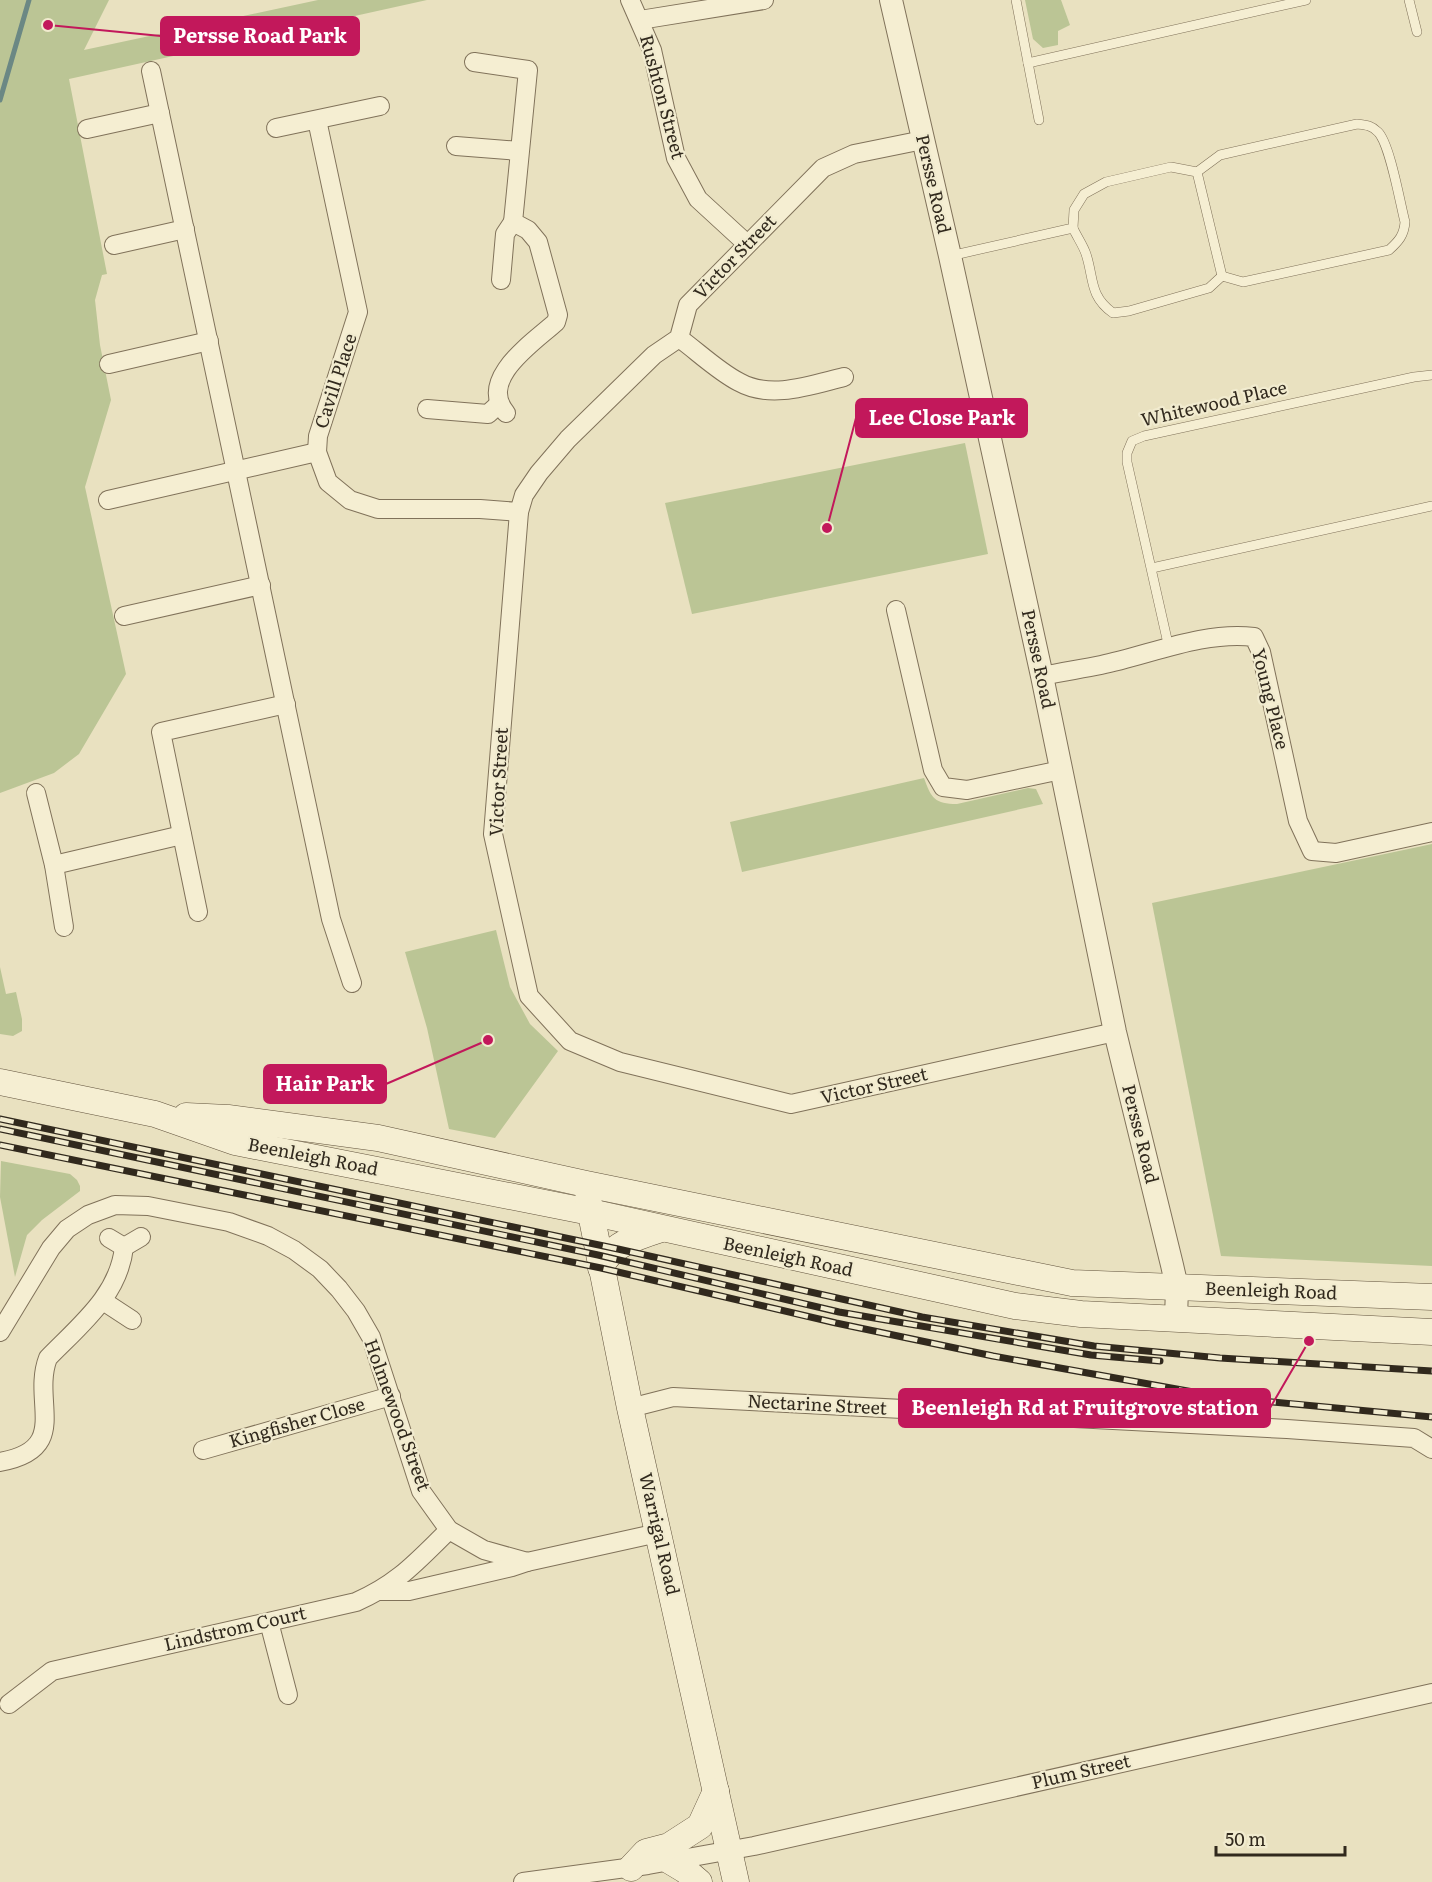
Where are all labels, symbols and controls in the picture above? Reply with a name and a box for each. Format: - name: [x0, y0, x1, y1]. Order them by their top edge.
- callout: Persse Road Park: [161, 17, 359, 55]
- text: Persse Road Park: [173, 19, 348, 49]
- street label: Rushton Street: [634, 31, 693, 162]
- street label: Persse Road: [910, 131, 959, 236]
- street label: Victor Street: [686, 207, 782, 305]
- street label: Cavill Place: [307, 330, 363, 431]
- street label: Whitewood Place: [1138, 373, 1289, 432]
- callout: Lee Close Park: [856, 399, 1027, 437]
- text: Lee Close Park: [869, 401, 1016, 431]
- street label: Persse Road: [1016, 606, 1063, 711]
- street label: Young Place: [1246, 645, 1297, 752]
- street label: Victor Street: [481, 726, 514, 837]
- street label: Victor Street: [817, 1059, 931, 1110]
- callout: Hair Park: [264, 1065, 386, 1103]
- text: Hair Park: [276, 1067, 375, 1097]
- street label: Persse Road: [1116, 1081, 1167, 1186]
- street label: Beenleigh Road: [246, 1130, 381, 1181]
- street label: Beenleigh Road: [721, 1229, 856, 1283]
- street label: Beenleigh Road: [1204, 1274, 1338, 1305]
- street label: Holmewood Street: [358, 1335, 439, 1495]
- street label: Nectarine Street: [747, 1386, 888, 1421]
- street label: Kingfisher Close: [225, 1389, 368, 1454]
- callout: Beenleigh Rd at Fruitgrove station: [899, 1389, 1270, 1427]
- text: Beenleigh Rd at Fruitgrove station: [911, 1391, 1259, 1421]
- street label: Warrigal Road: [633, 1470, 688, 1597]
- street label: Lindstrom Court: [161, 1598, 309, 1657]
- street label: Plum Street: [1029, 1746, 1133, 1795]
- scale bar: [1216, 1819, 1345, 1857]
- text: 50 m: [1225, 1825, 1266, 1852]

